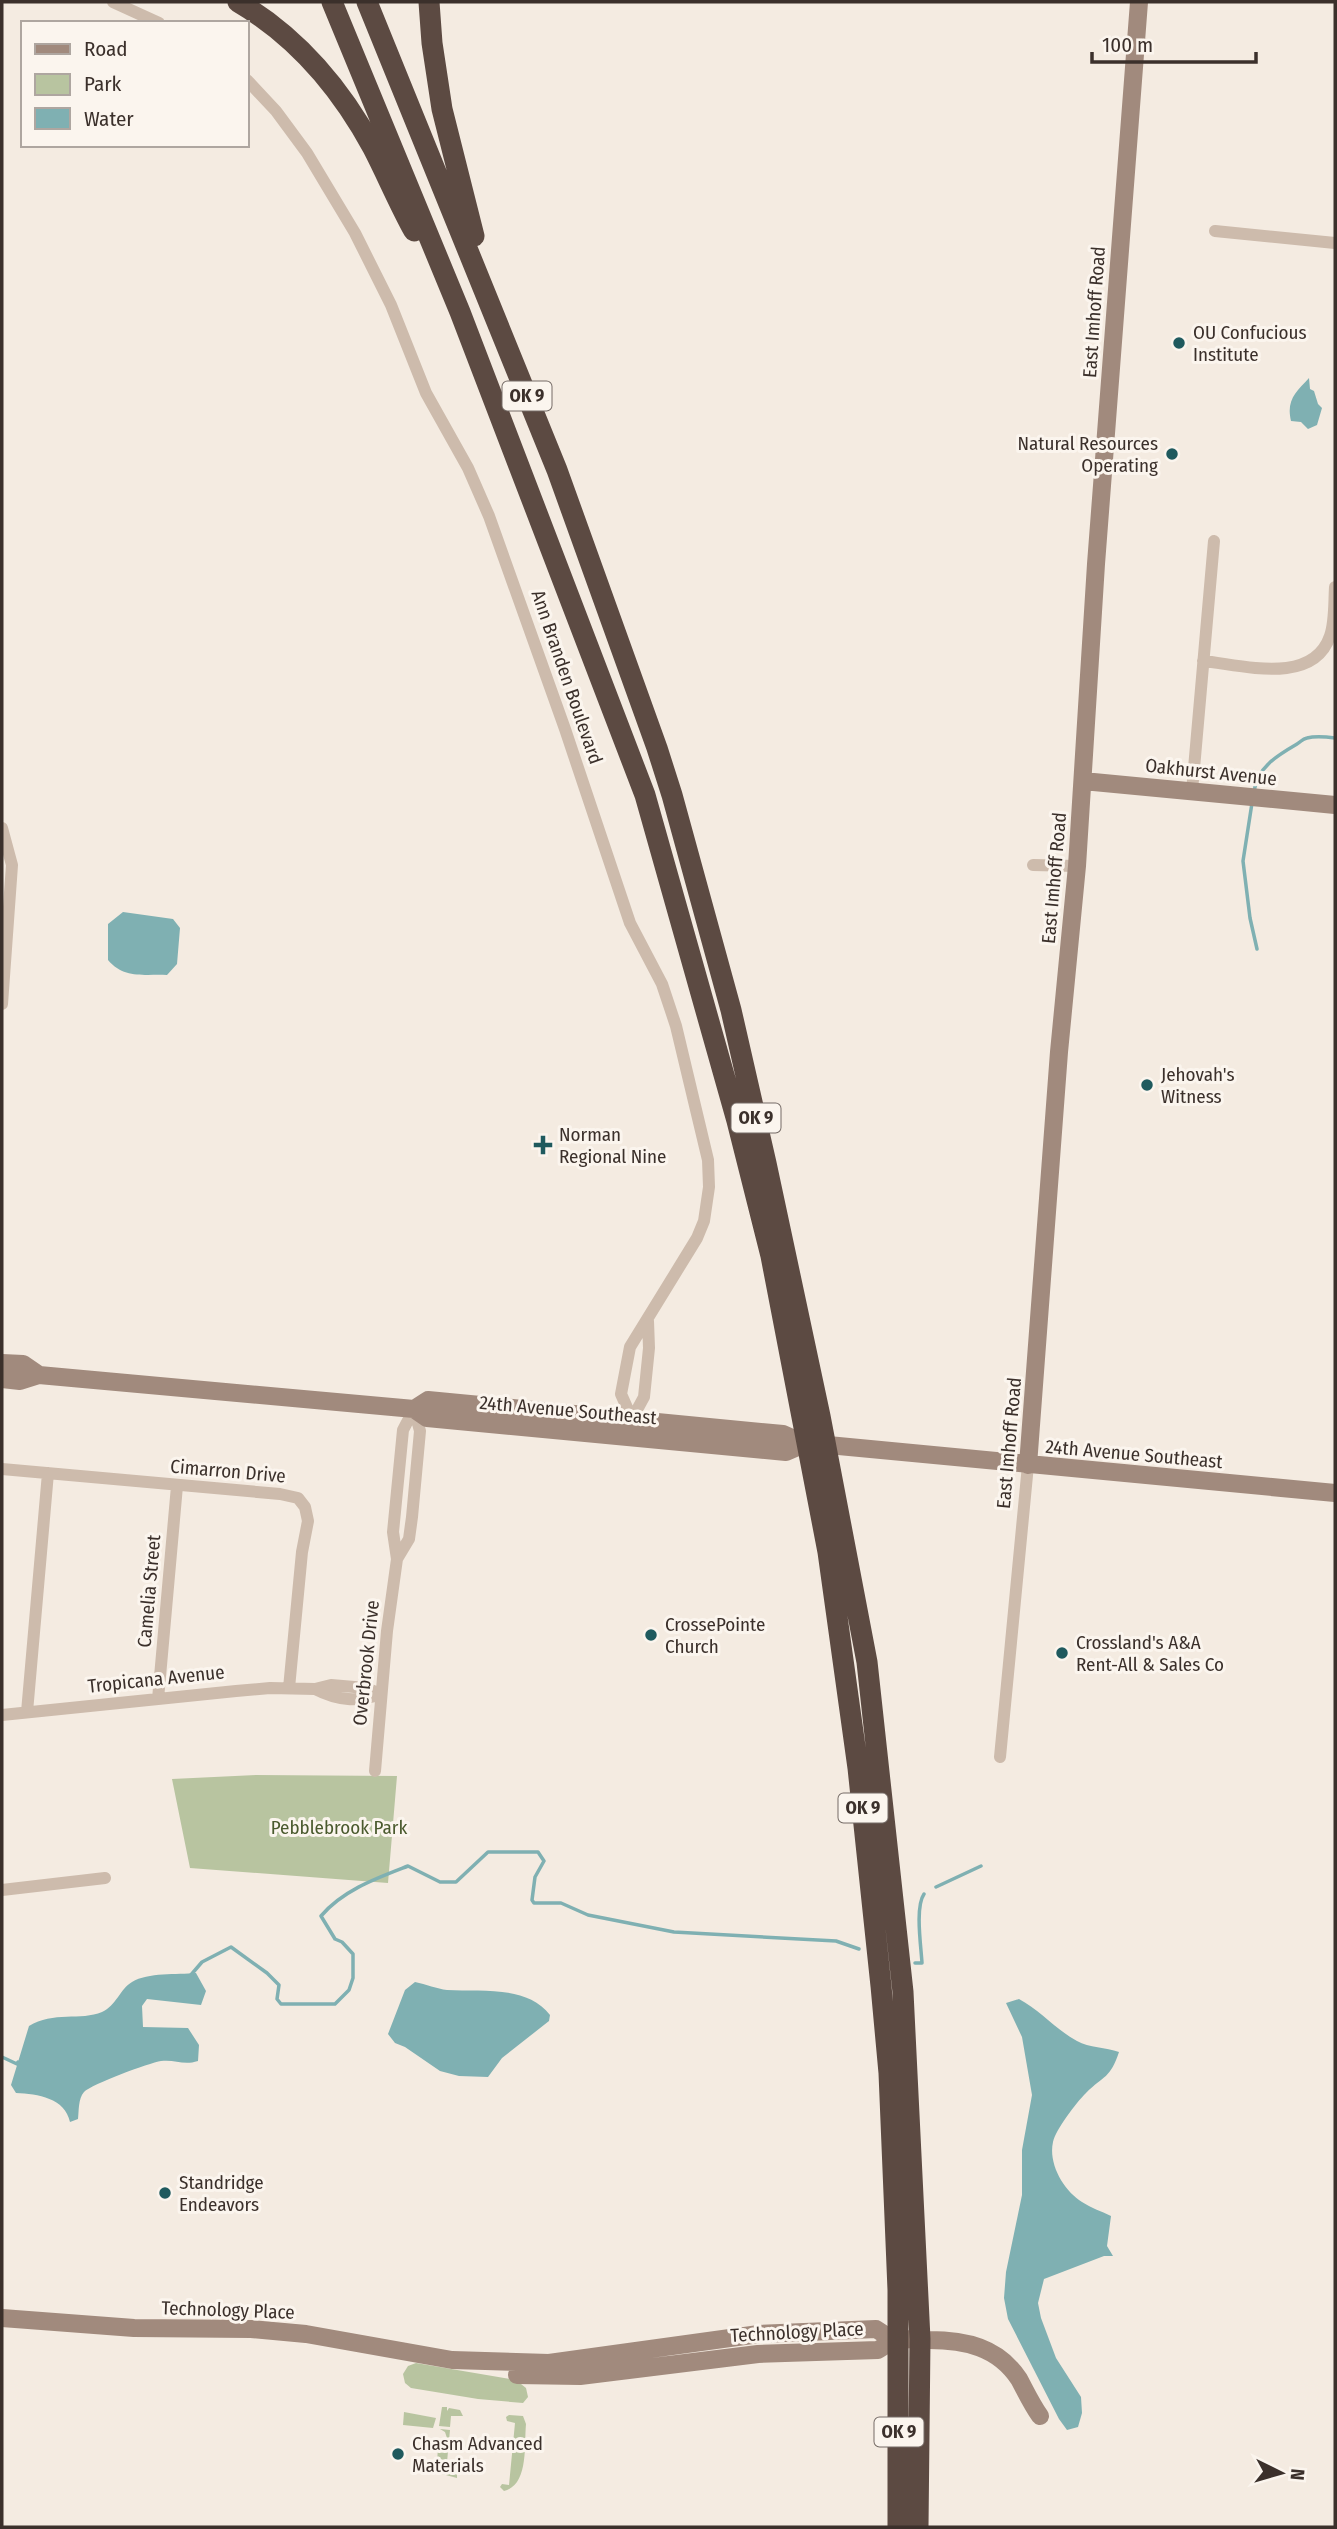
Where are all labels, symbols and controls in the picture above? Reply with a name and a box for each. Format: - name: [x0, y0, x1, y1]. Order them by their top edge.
- legend: [21, 21, 248, 147]
- scale bar: [1092, 21, 1256, 65]
- text: 100 m: [1102, 32, 1153, 58]
- text: Road: [84, 36, 128, 62]
- text: Park: [84, 71, 122, 97]
- text: Water: [84, 106, 134, 132]
- street label: East Imhoff Road: [1078, 245, 1110, 379]
- place label: OU Confucious Institute: [1193, 321, 1307, 366]
- marker: OU Confucious Institute: [1171, 335, 1187, 351]
- road number: OK 9: [503, 382, 552, 410]
- place label: Natural Resources Operating: [1017, 432, 1158, 477]
- marker: Natural Resources Operating: [1164, 446, 1180, 462]
- street label: Ann Branden Boulevard: [526, 587, 608, 767]
- street label: Oakhurst Avenue: [1144, 754, 1278, 790]
- street label: East Imhoff Road: [1037, 811, 1071, 945]
- place label: Jehovah's Witness: [1161, 1063, 1235, 1108]
- marker: Jehovah's Witness: [1139, 1077, 1155, 1093]
- road number: OK 9: [732, 1104, 780, 1133]
- place label: Norman Regional Nine: [559, 1123, 667, 1168]
- marker: Norman Regional Nine: [533, 1135, 553, 1155]
- street label: East Imhoff Road: [992, 1376, 1026, 1510]
- street label: 24th Avenue Southeast: [478, 1391, 658, 1429]
- street label: 24th Avenue Southeast: [1044, 1435, 1224, 1473]
- street label: Cimarron Drive: [169, 1454, 287, 1488]
- street label: Camelia Street: [133, 1533, 165, 1648]
- street label: Overbrook Drive: [348, 1599, 384, 1727]
- place label: CrossePointe Church: [665, 1613, 765, 1658]
- marker: CrossePointe Church: [643, 1627, 659, 1643]
- place label: Crossland's A&A Rent-All & Sales Co: [1076, 1631, 1224, 1676]
- marker: Crossland's A&A Rent-All & Sales Co: [1054, 1645, 1070, 1661]
- street label: Tropicana Avenue: [86, 1660, 226, 1698]
- road number: OK 9: [838, 1794, 888, 1822]
- park label: Pebblebrook Park: [271, 1816, 407, 1839]
- place label: Standridge Endeavors: [179, 2171, 264, 2216]
- marker: Standridge Endeavors: [157, 2185, 173, 2201]
- street label: Technology Place: [161, 2296, 295, 2324]
- street label: Technology Place: [730, 2317, 864, 2347]
- road number: OK 9: [874, 2418, 923, 2446]
- place label: Chasm Advanced Materials: [412, 2432, 543, 2477]
- north arrow: [1246, 2438, 1316, 2508]
- marker: Chasm Advanced Materials: [390, 2446, 406, 2462]
- text: N: [1285, 2468, 1309, 2481]

